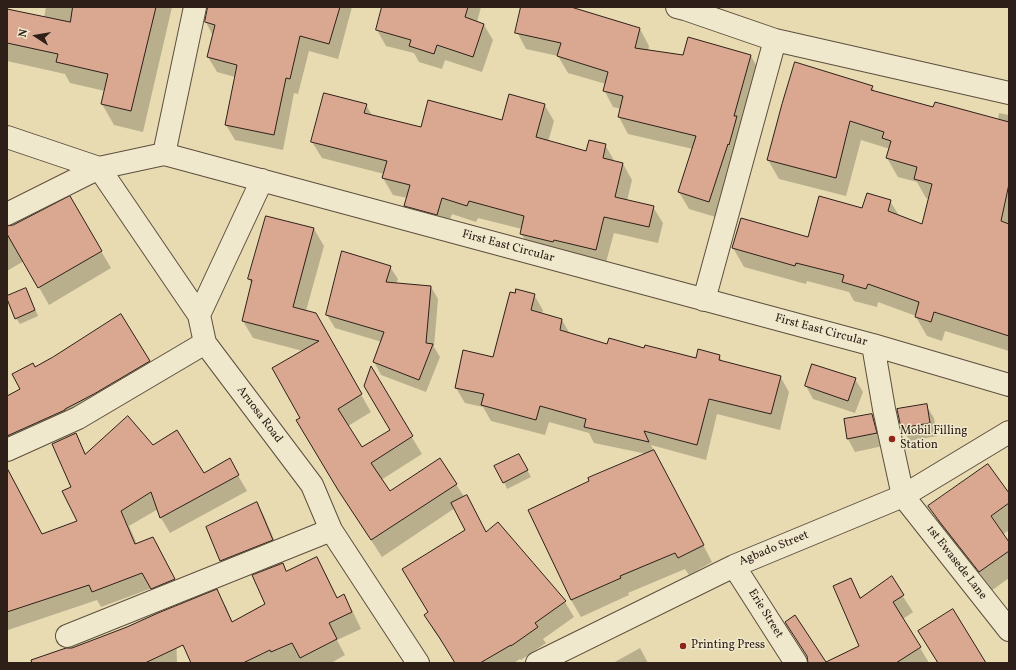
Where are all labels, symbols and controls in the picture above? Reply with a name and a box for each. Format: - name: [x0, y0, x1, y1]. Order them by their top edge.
- north arrow: [16, 16, 56, 56]
- text: N: [16, 28, 32, 39]
- street label: First East Circular: [460, 228, 556, 266]
- street label: First East Circular: [773, 312, 869, 350]
- street label: Aruosa Road: [233, 384, 285, 446]
- place label: Mobil Filling Station: [900, 425, 967, 453]
- marker: Mobil Filling Station: [887, 434, 897, 444]
- street label: 1st Ewasede Lane: [923, 523, 989, 603]
- street label: Agbado Street: [737, 528, 811, 570]
- street label: Erie Street: [744, 587, 786, 641]
- place label: Printing Press: [691, 639, 765, 653]
- marker: Printing Press: [678, 641, 688, 651]

